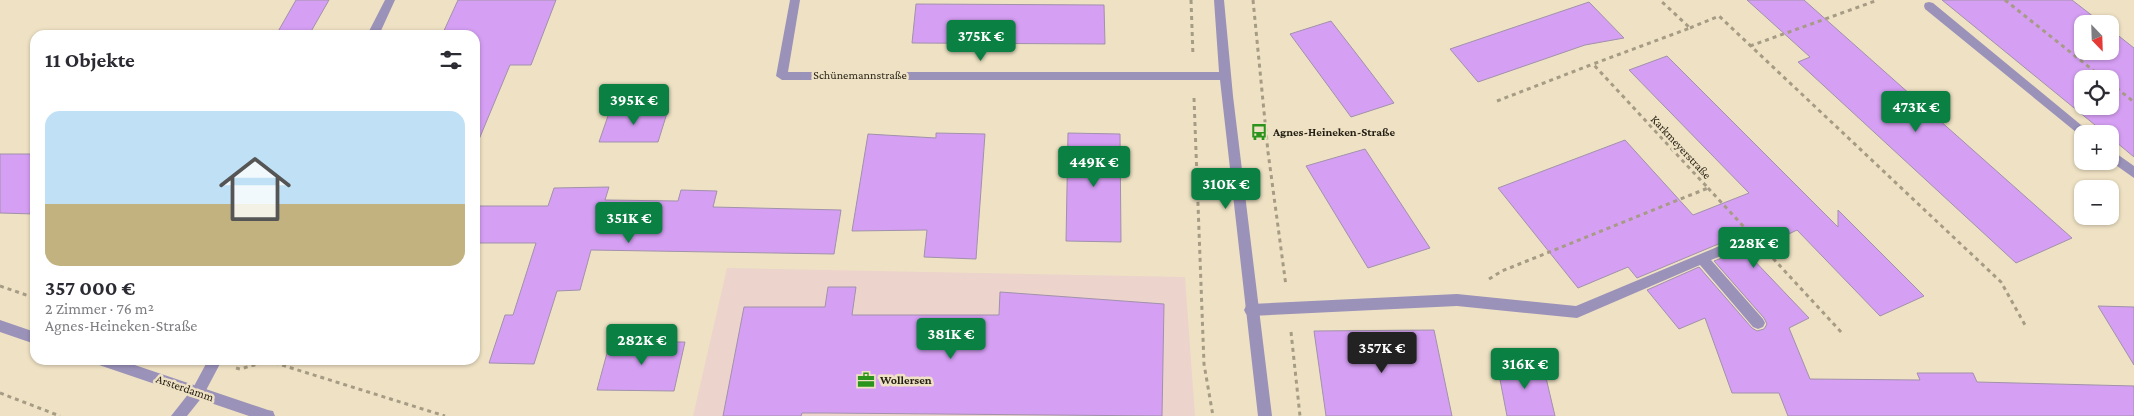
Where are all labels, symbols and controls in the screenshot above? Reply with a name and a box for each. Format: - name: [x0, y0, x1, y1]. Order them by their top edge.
- north arrow: [2074, 15, 2119, 60]
- map controls: [2074, 15, 2119, 225]
- pin: 375K €: [940, 20, 1022, 62]
- text: 375K €: [958, 27, 1004, 44]
- icon: filters: [437, 46, 465, 74]
- text: 11 Objekte: [45, 48, 135, 72]
- street label: Schünemannstraße: [813, 68, 907, 82]
- button: locate: [2074, 70, 2119, 115]
- pin: 395K €: [593, 84, 675, 126]
- pin: 473K €: [1875, 90, 1957, 133]
- text: 395K €: [610, 91, 658, 108]
- text: 473K €: [1892, 98, 1940, 115]
- street label: Karkmeyerstraße: [1648, 112, 1714, 182]
- bus stop icon: Agnes-Heineken-Straße: [1249, 122, 1269, 142]
- place label: Agnes-Heineken-Straße: [1272, 125, 1395, 139]
- button: +: [2074, 125, 2119, 170]
- icon: home: [210, 144, 300, 234]
- pin: 449K €: [1053, 146, 1135, 188]
- text: 449K €: [1069, 153, 1119, 170]
- pin: 310K €: [1185, 168, 1267, 210]
- text: 310K €: [1202, 175, 1250, 192]
- button: −: [2074, 180, 2119, 225]
- pin: 351K €: [588, 202, 670, 244]
- text: 351K €: [606, 209, 652, 226]
- pin: 228K €: [1713, 226, 1795, 269]
- text: 228K €: [1729, 234, 1779, 251]
- text: 357 000 €: [45, 276, 135, 300]
- text: 2 Zimmer · 76 m²: [45, 300, 154, 317]
- text: Agnes-Heineken-Straße: [45, 317, 197, 334]
- pin: 381K €: [910, 318, 992, 360]
- pin: 282K €: [601, 324, 683, 366]
- text: 381K €: [928, 325, 974, 342]
- text: 282K €: [617, 331, 667, 348]
- pin: 357K €: [1341, 332, 1423, 374]
- text: 357K €: [1359, 339, 1405, 356]
- pin: 316K €: [1484, 348, 1566, 390]
- text: 316K €: [1502, 355, 1548, 372]
- office icon: Wollersen: [856, 370, 876, 390]
- street label: Arsterdamm: [154, 372, 216, 405]
- place label: Wollersen: [879, 373, 932, 387]

